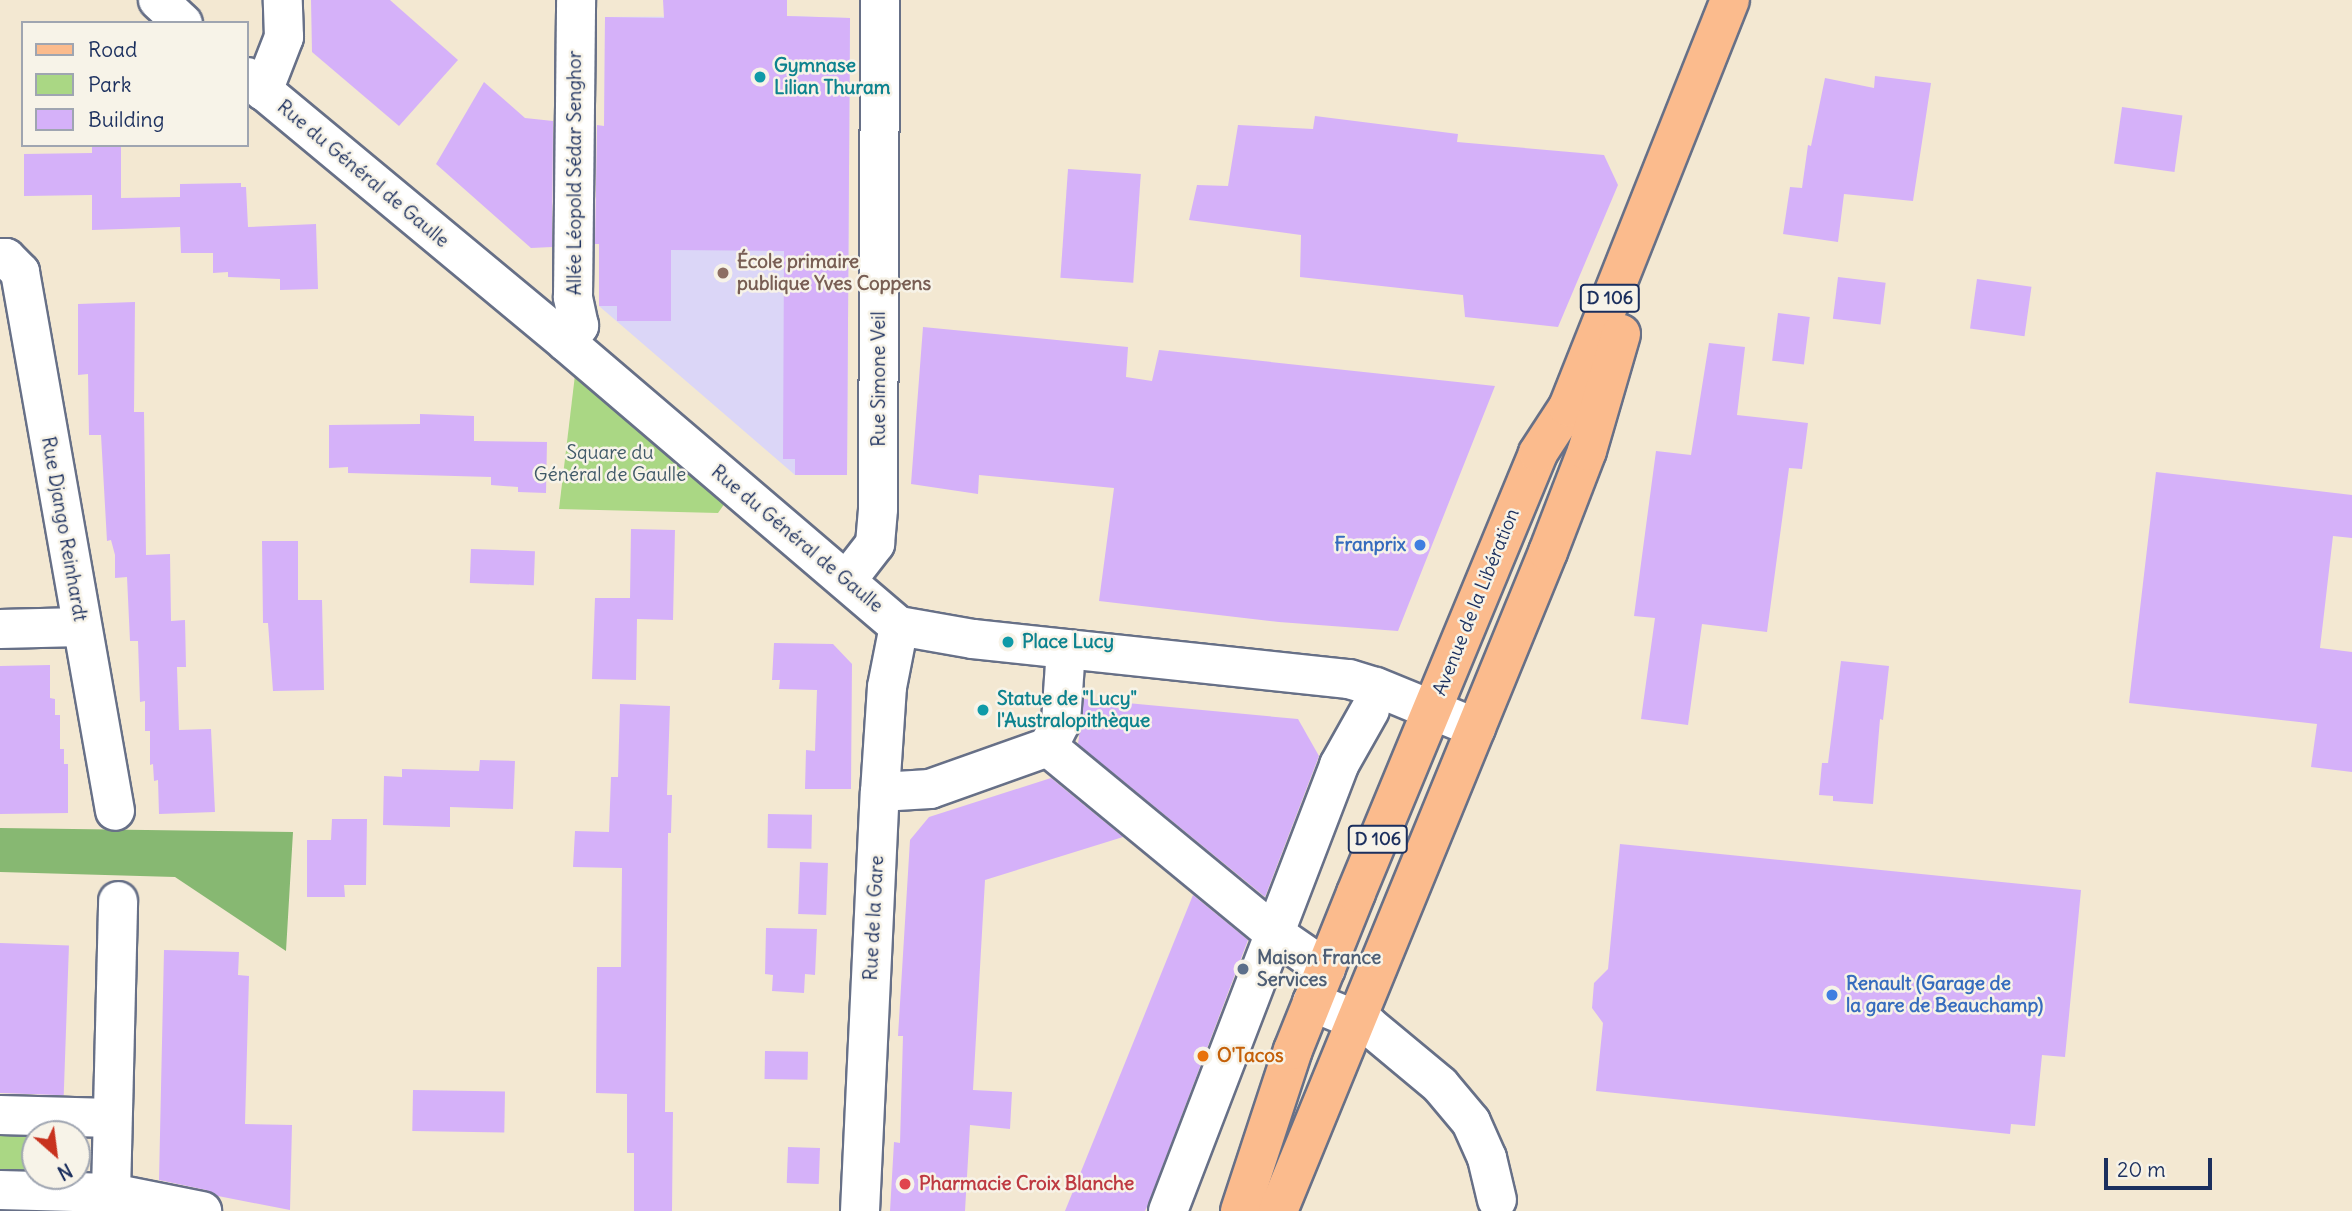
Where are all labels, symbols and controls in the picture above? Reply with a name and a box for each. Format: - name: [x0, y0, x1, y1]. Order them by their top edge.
- legend: [21, 21, 248, 147]
- text: Road: [88, 36, 137, 63]
- street label: Allée Léopold Sédar Senghor: [564, 51, 586, 295]
- place label: Gymnase Lilian Thuram: [774, 55, 890, 99]
- marker: Gymnase Lilian Thuram: [752, 69, 768, 85]
- text: Park: [88, 71, 131, 98]
- street label: Rue du Général de Gaulle: [273, 96, 453, 252]
- text: Building: [88, 106, 164, 133]
- place label: École primaire publique Yves Coppens: [737, 251, 931, 295]
- marker: École primaire publique Yves Coppens: [715, 265, 731, 281]
- road number: D 106: [1578, 284, 1642, 312]
- street label: Rue Simone Veil: [868, 311, 890, 447]
- street label: Rue Django Reinhardt: [37, 435, 91, 623]
- park label: Square du Général de Gaulle: [534, 442, 686, 486]
- street label: Rue du Général de Gaulle: [707, 461, 887, 617]
- street label: Avenue de la Libération: [1428, 505, 1524, 699]
- place label: Franprix: [1334, 534, 1406, 556]
- marker: Franprix: [1412, 537, 1428, 553]
- place label: Place Lucy: [1022, 631, 1114, 653]
- marker: Place Lucy: [1000, 634, 1016, 650]
- place label: Statue de "Lucy" l'Australopithèque: [997, 688, 1150, 732]
- marker: Statue de "Lucy" l'Australopithèque: [975, 702, 991, 718]
- road number: D 106: [1346, 824, 1410, 854]
- street label: Rue de la Gare: [859, 855, 889, 981]
- place label: Maison France Services: [1257, 947, 1381, 991]
- marker: Maison France Services: [1235, 961, 1251, 977]
- place label: Renault (Garage de la gare de Beauchamp): [1846, 973, 2043, 1017]
- marker: Renault (Garage de la gare de Beauchamp): [1824, 987, 1840, 1003]
- place label: O'Tacos: [1217, 1045, 1284, 1067]
- marker: O'Tacos: [1195, 1048, 1211, 1064]
- north arrow: [21, 1120, 91, 1190]
- scale bar: [2107, 1144, 2216, 1188]
- text: 20 m: [2117, 1156, 2166, 1183]
- text: N: [53, 1158, 76, 1185]
- place label: Pharmacie Croix Blanche: [919, 1173, 1134, 1195]
- marker: Pharmacie Croix Blanche: [897, 1176, 913, 1192]

